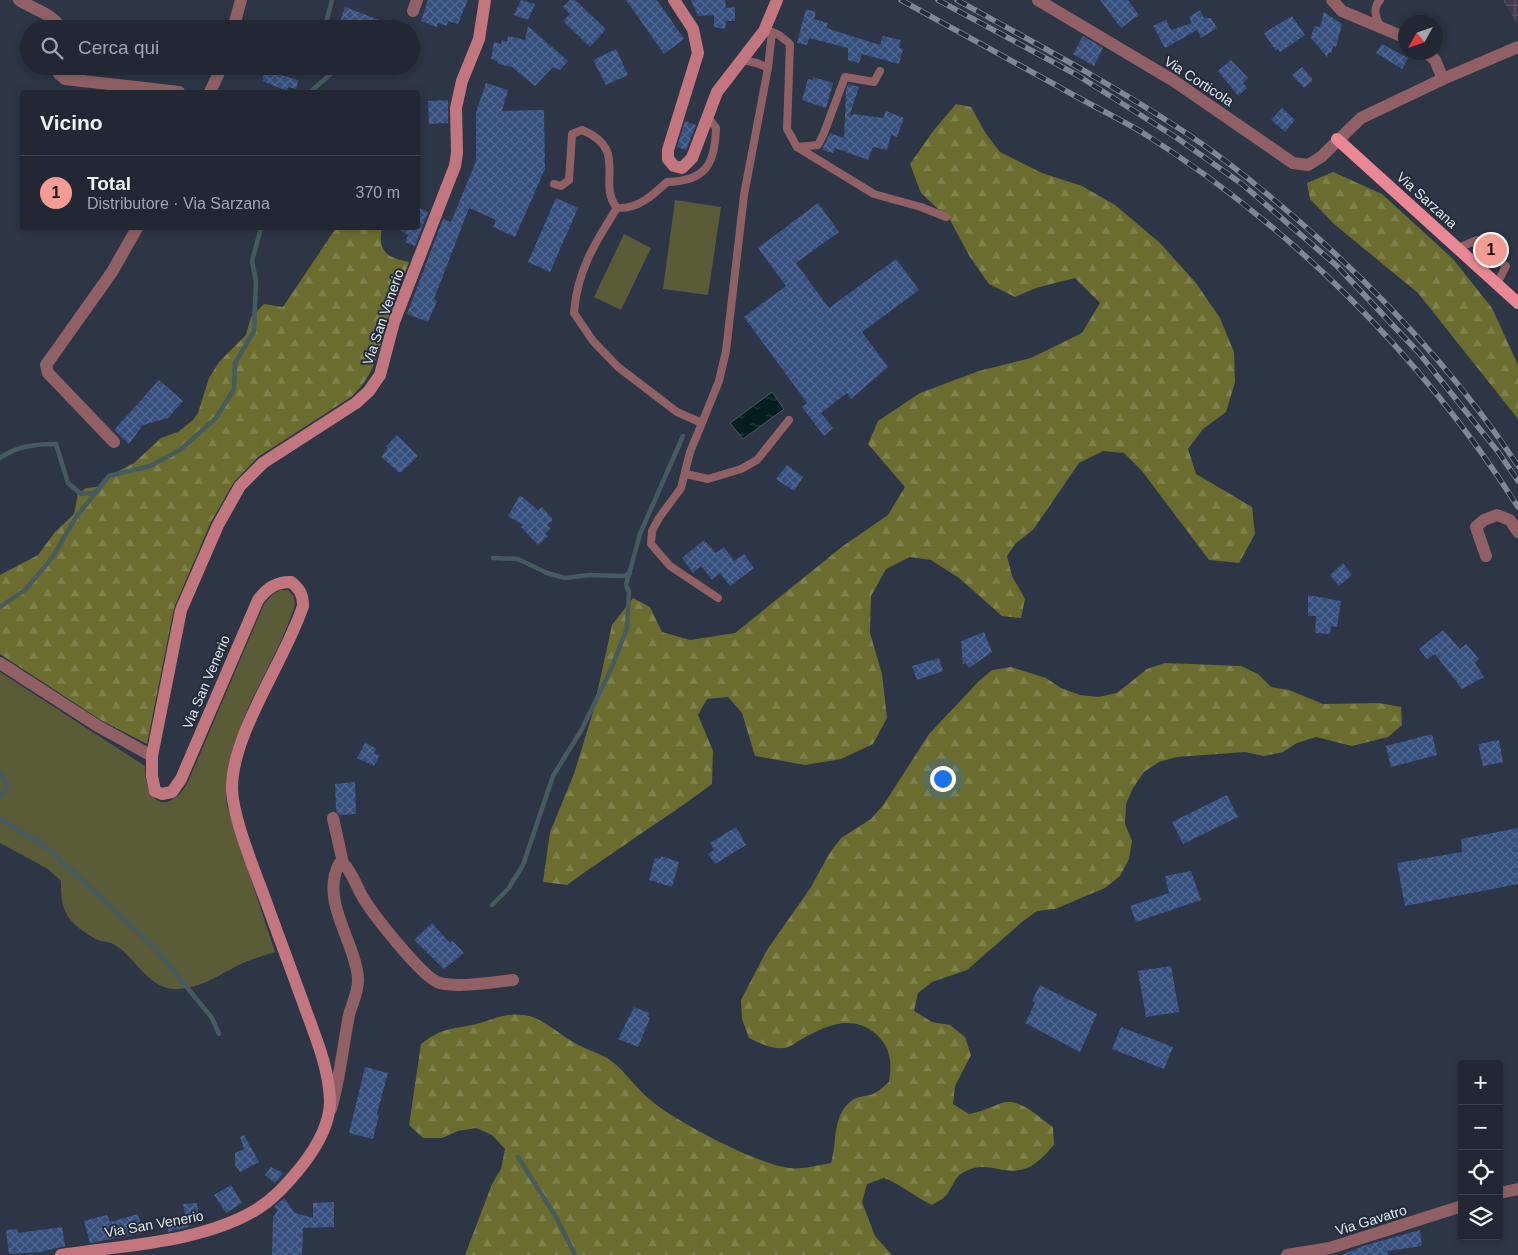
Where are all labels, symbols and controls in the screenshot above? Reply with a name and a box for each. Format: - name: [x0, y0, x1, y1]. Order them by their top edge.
- north arrow: [1398, 15, 1443, 60]
- search box: [20, 20, 420, 75]
- icon: search: [38, 34, 66, 62]
- text: Cerca qui: [78, 37, 159, 58]
- street label: Via Corticola: [1161, 53, 1237, 109]
- text: Vicino: [40, 111, 103, 134]
- street label: Via Sarzana: [1393, 169, 1461, 232]
- text: Total: [87, 173, 131, 194]
- text: 1: [52, 184, 60, 201]
- text: 370 m: [356, 184, 400, 201]
- text: Distributore · Via Sarzana: [87, 195, 270, 212]
- pin: 1: [1475, 231, 1507, 269]
- street label: Via San Venerio: [359, 267, 407, 367]
- street label: Via San Venerio: [179, 633, 233, 731]
- your location: [930, 766, 956, 792]
- map controls: [1458, 1060, 1503, 1240]
- button: +: [1458, 1060, 1503, 1105]
- button: −: [1458, 1105, 1503, 1150]
- button: locate: [1458, 1150, 1503, 1195]
- button: layers: [1458, 1195, 1503, 1240]
- street label: Via Gavatro: [1333, 1202, 1409, 1238]
- street label: Via San Venerio: [103, 1207, 205, 1241]

